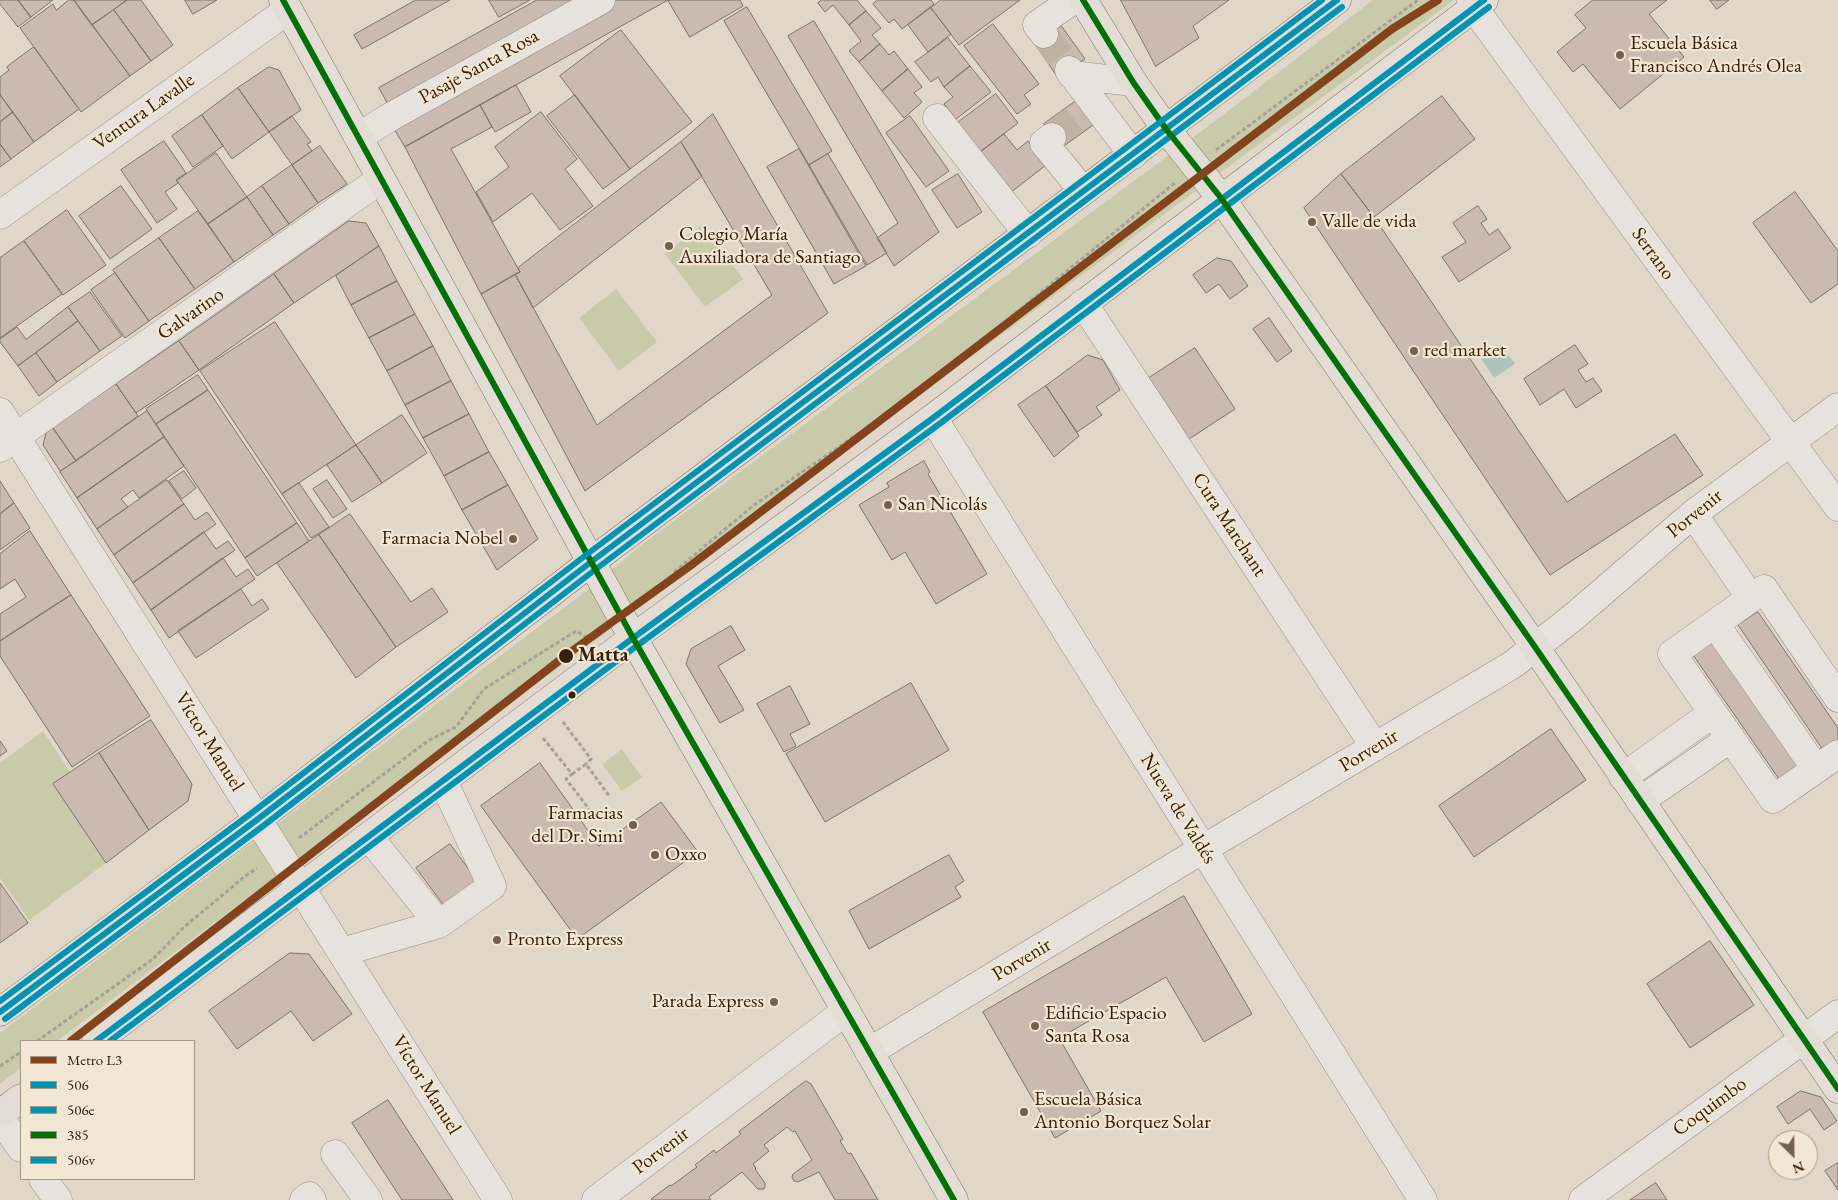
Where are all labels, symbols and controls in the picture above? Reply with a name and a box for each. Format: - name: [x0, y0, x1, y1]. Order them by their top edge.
- street label: Pasaje Santa Rosa: [415, 24, 543, 110]
- place label: Escuela Básica Francisco Andrés Olea: [1630, 32, 1802, 79]
- marker: Escuela Básica Francisco Andrés Olea: [1614, 49, 1626, 61]
- street label: Ventura Lavalle: [89, 68, 199, 156]
- place label: Valle de vida: [1322, 210, 1416, 234]
- marker: Valle de vida: [1306, 216, 1318, 228]
- place label: Colegio María Auxiliadora de Santiago: [679, 223, 861, 270]
- street label: Serrano: [1626, 223, 1680, 285]
- marker: Colegio María Auxiliadora de Santiago: [663, 240, 675, 252]
- street label: Galvarino: [153, 282, 229, 346]
- place label: red market: [1424, 339, 1506, 363]
- marker: red market: [1408, 345, 1420, 357]
- street label: Cura Marchant: [1187, 469, 1271, 581]
- street label: Porvenir: [1662, 484, 1728, 544]
- place label: San Nicolás: [898, 493, 987, 517]
- marker: San Nicolás: [882, 499, 894, 511]
- place label: Farmacia Nobel: [382, 527, 503, 551]
- marker: Farmacia Nobel: [507, 533, 519, 545]
- place label: Matta: [578, 644, 628, 668]
- marker: Matta: [557, 647, 575, 665]
- street label: Víctor Manuel: [169, 688, 249, 796]
- unlabelled marker: [567, 690, 577, 700]
- street label: Porvenir: [1335, 724, 1403, 778]
- street label: Nueva de Valdés: [1135, 750, 1221, 868]
- place label: Farmacias del Dr. Simi: [531, 802, 623, 849]
- marker: Farmacias del Dr. Simi: [627, 819, 639, 831]
- place label: Oxxo: [665, 843, 707, 867]
- marker: Oxxo: [649, 849, 661, 861]
- place label: Pronto Express: [507, 928, 623, 952]
- street label: Porvenir: [988, 933, 1056, 987]
- marker: Pronto Express: [491, 934, 503, 946]
- place label: Parada Express: [652, 990, 764, 1014]
- marker: Parada Express: [768, 996, 780, 1008]
- place label: Edificio Espacio Santa Rosa: [1045, 1002, 1167, 1049]
- marker: Edificio Espacio Santa Rosa: [1029, 1020, 1041, 1032]
- street label: Víctor Manuel: [386, 1031, 466, 1139]
- legend: [20, 1040, 195, 1180]
- text: Metro L3: [67, 1050, 122, 1069]
- street label: Coquimbo: [1668, 1072, 1752, 1142]
- text: 506: [67, 1075, 89, 1094]
- place label: Escuela Básica Antonio Borquez Solar: [1034, 1088, 1211, 1135]
- text: 506e: [67, 1100, 94, 1119]
- marker: Escuela Básica Antonio Borquez Solar: [1018, 1106, 1030, 1118]
- street label: Porvenir: [628, 1122, 694, 1180]
- text: 385: [67, 1125, 89, 1144]
- north arrow: [1768, 1130, 1818, 1180]
- text: 506v: [67, 1150, 95, 1169]
- text: N: [1790, 1157, 1807, 1178]

